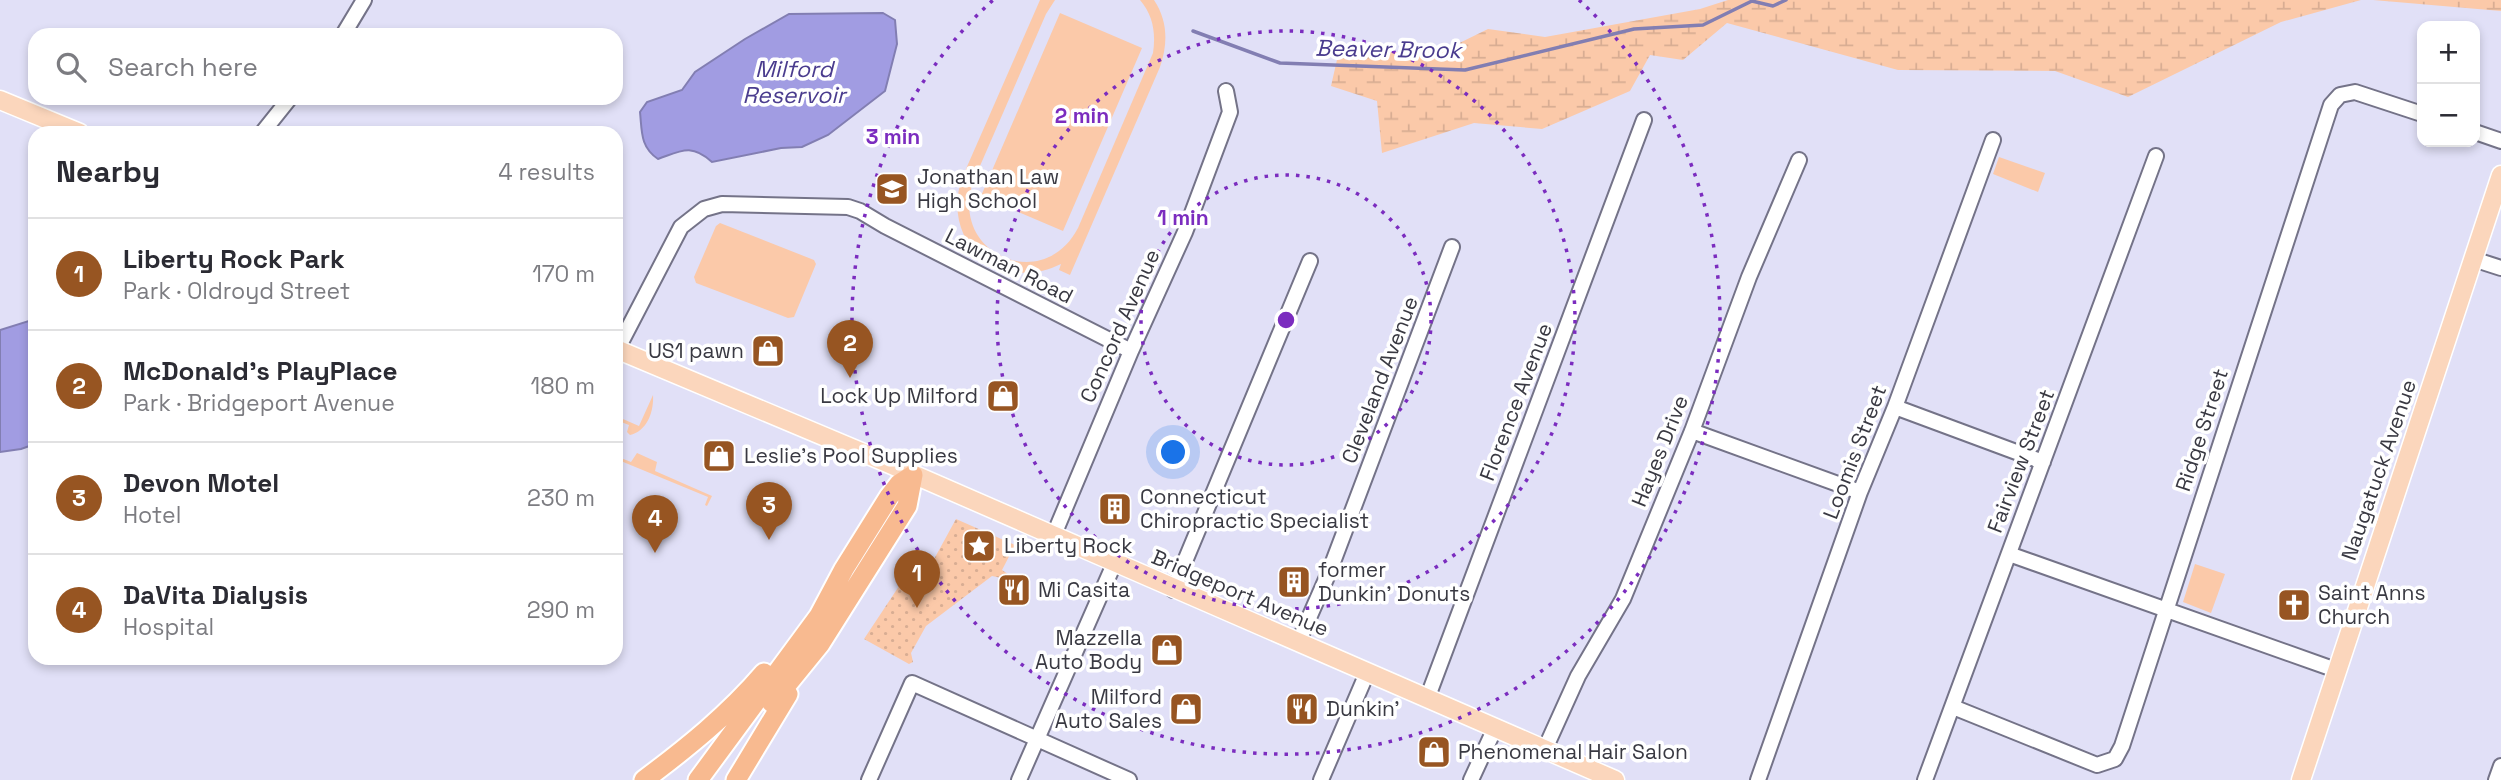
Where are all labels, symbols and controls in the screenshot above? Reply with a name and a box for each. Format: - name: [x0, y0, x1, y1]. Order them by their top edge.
- map controls: [2417, 21, 2480, 147]
- button: +: [2417, 21, 2480, 84]
- search box: [28, 28, 623, 105]
- water label: Beaver Brook: [1315, 33, 1464, 65]
- icon: search: [52, 48, 90, 86]
- text: Search here: [108, 50, 258, 84]
- water label: Milford Reservoir: [743, 54, 848, 110]
- button: −: [2417, 84, 2480, 147]
- text: 2 min: [1055, 102, 1109, 129]
- text: 3 min: [866, 123, 920, 150]
- text: Nearby: [56, 152, 160, 191]
- text: 4 results: [498, 157, 595, 187]
- place label: Jonathan Law High School: [917, 163, 1059, 214]
- school or university icon: Jonathan Law High School: [873, 170, 911, 208]
- text: 1 min: [1157, 204, 1209, 231]
- street label: Lawman Road: [941, 222, 1078, 309]
- text: Liberty Rock Park: [123, 242, 345, 276]
- street label: Concord Avenue: [1074, 245, 1165, 407]
- text: 1: [74, 259, 84, 289]
- text: 170 m: [532, 259, 595, 289]
- text: Park · Oldroyd Street: [123, 276, 350, 306]
- street label: Cleveland Avenue: [1335, 292, 1424, 467]
- centre of rings: [1274, 308, 1298, 332]
- street label: Florence Avenue: [1473, 319, 1558, 484]
- pin: 2: [827, 320, 873, 378]
- shop icon: US1 pawn: [749, 332, 787, 370]
- place label: US1 pawn: [648, 337, 744, 364]
- text: McDonald's PlayPlace: [123, 354, 397, 388]
- street label: Ridge Street: [2169, 365, 2234, 495]
- text: 2: [72, 371, 86, 401]
- text: 180 m: [531, 371, 595, 401]
- street label: Naugatuck Avenue: [2335, 376, 2422, 564]
- shop icon: Lock Up Milford: [984, 377, 1022, 415]
- street label: Loomis Street: [1817, 381, 1892, 523]
- place label: Lock Up Milford: [820, 382, 978, 409]
- street label: Fairview Street: [1981, 385, 2060, 536]
- text: Park · Bridgeport Avenue: [123, 388, 395, 418]
- street label: Hayes Drive: [1625, 391, 1694, 510]
- your location: [1156, 435, 1190, 469]
- shop icon: Leslie's Pool Supplies: [700, 437, 738, 475]
- place label: Leslie's Pool Supplies: [744, 442, 958, 469]
- text: Devon Motel: [123, 466, 279, 500]
- pin: 3: [746, 482, 792, 540]
- text: 3: [72, 483, 86, 513]
- text: 230 m: [527, 483, 595, 513]
- place label: Connecticut Chiropractic Specialist: [1140, 483, 1369, 534]
- building icon: Connecticut Chiropractic Specialist: [1096, 490, 1134, 528]
- pin: 4: [632, 495, 678, 553]
- text: Hotel: [123, 500, 181, 530]
- place icon: Liberty Rock: [960, 527, 998, 565]
- place label: Liberty Rock: [1004, 532, 1132, 559]
- street label: Bridgeport Avenue: [1148, 543, 1333, 642]
- pin: 1: [894, 550, 940, 608]
- place label: former Dunkin' Donuts: [1318, 556, 1470, 607]
- building icon: former Dunkin' Donuts: [1275, 563, 1313, 601]
- restaurant icon: Mi Casita: [995, 571, 1033, 609]
- place label: Mi Casita: [1038, 576, 1130, 603]
- text: DaVita Dialysis: [123, 578, 308, 612]
- place label: Saint Anns Church: [2318, 579, 2426, 630]
- church icon: Saint Anns Church: [2275, 586, 2313, 624]
- text: 4: [72, 595, 86, 625]
- text: 290 m: [527, 595, 595, 625]
- text: Hospital: [123, 612, 214, 642]
- place label: Mazzella Auto Body: [1035, 624, 1142, 675]
- shop icon: Mazzella Auto Body: [1148, 631, 1186, 669]
- place label: Milford Auto Sales: [1055, 683, 1162, 734]
- shop icon: Milford Auto Sales: [1167, 690, 1205, 728]
- restaurant icon: Dunkin': [1283, 690, 1321, 728]
- place label: Dunkin': [1326, 695, 1400, 722]
- shop icon: Phenomenal Hair Salon: [1415, 733, 1453, 771]
- place label: Phenomenal Hair Salon: [1458, 738, 1688, 765]

